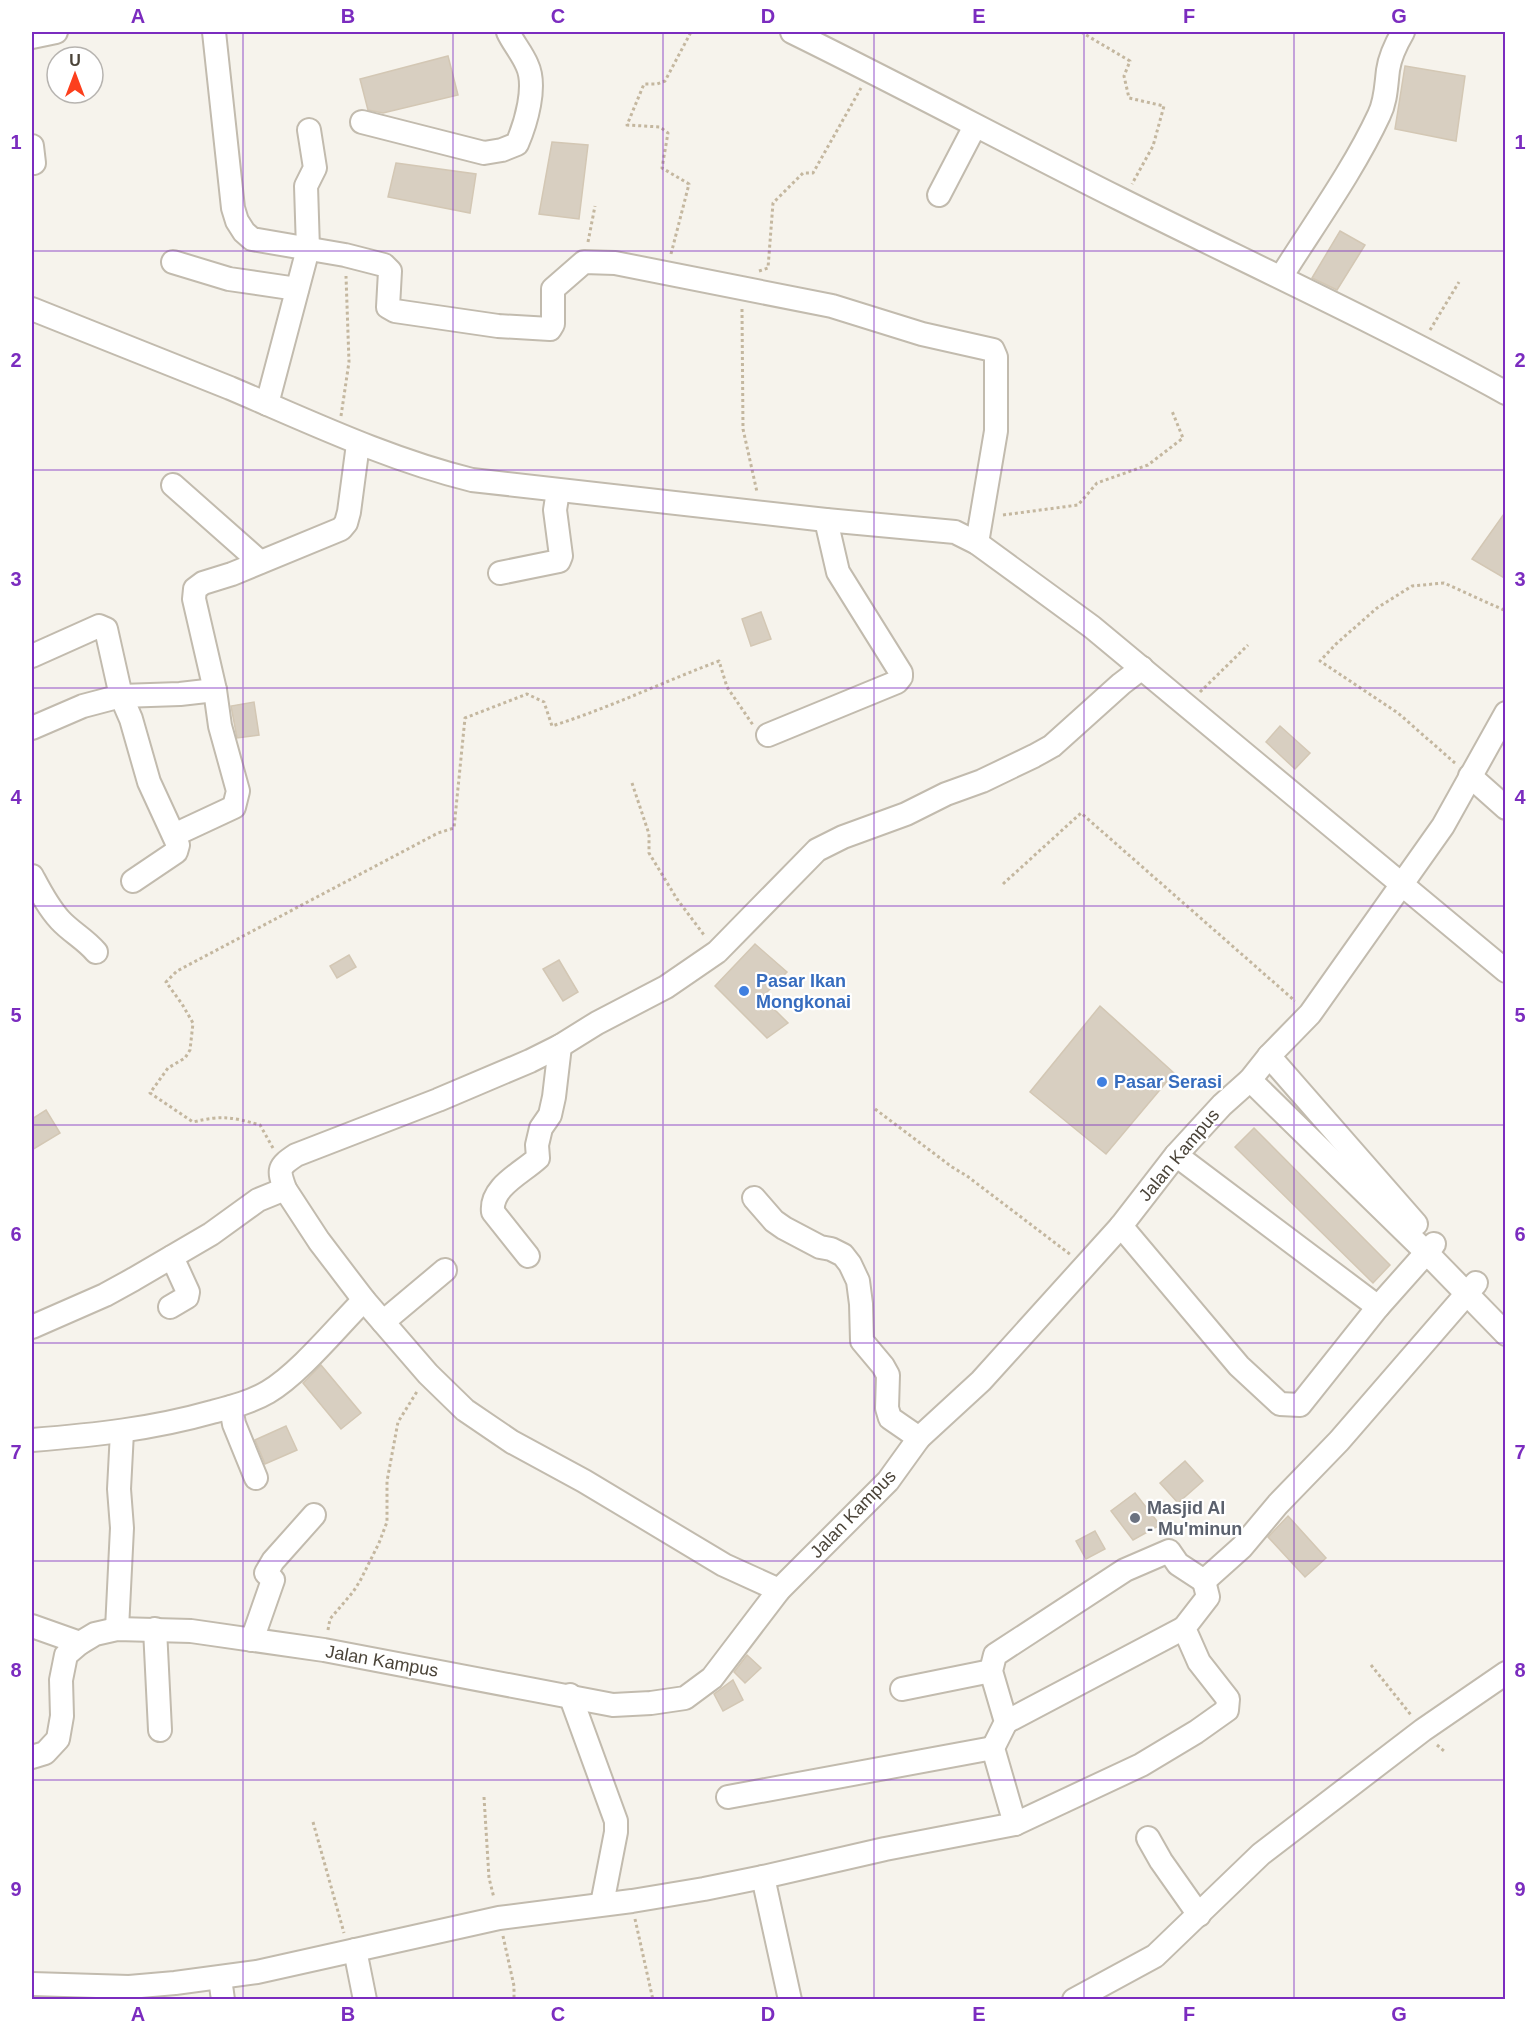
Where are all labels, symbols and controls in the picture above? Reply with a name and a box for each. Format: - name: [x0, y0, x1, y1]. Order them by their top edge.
- text: A: [131, 5, 145, 27]
- text: B: [341, 5, 355, 27]
- text: C: [551, 5, 565, 27]
- text: D: [761, 5, 775, 27]
- text: E: [972, 5, 986, 27]
- text: F: [1183, 5, 1195, 27]
- text: G: [1391, 5, 1407, 27]
- north arrow: [45, 45, 105, 105]
- text: U: [69, 52, 81, 69]
- text: 1: [10, 131, 22, 153]
- text: 1: [1514, 131, 1526, 153]
- text: 2: [10, 349, 22, 371]
- text: 2: [1514, 349, 1526, 371]
- text: 3: [10, 568, 22, 590]
- text: 3: [1514, 568, 1526, 590]
- text: 4: [10, 786, 22, 808]
- text: 4: [1514, 786, 1526, 808]
- place label: Pasar Ikan Mongkonai: [756, 971, 851, 1012]
- marker: Pasar Ikan Mongkonai: [737, 984, 751, 998]
- text: 5: [10, 1004, 22, 1026]
- text: 5: [1514, 1004, 1526, 1026]
- place label: Pasar Serasi: [1114, 1072, 1222, 1092]
- marker: Pasar Serasi: [1095, 1075, 1109, 1089]
- street label: Jalan Kampus: [1135, 1105, 1223, 1205]
- text: 6: [10, 1223, 22, 1245]
- text: 6: [1514, 1223, 1526, 1245]
- text: 7: [10, 1441, 22, 1463]
- text: 7: [1514, 1441, 1526, 1463]
- street label: Jalan Kampus: [806, 1466, 900, 1562]
- place label: Masjid Al - Mu'minun: [1147, 1498, 1242, 1539]
- marker: Masjid Al - Mu'minun: [1128, 1511, 1142, 1525]
- street label: Jalan Kampus: [324, 1641, 440, 1681]
- text: 8: [10, 1659, 22, 1681]
- text: 8: [1514, 1659, 1526, 1681]
- text: 9: [10, 1878, 22, 1900]
- text: 9: [1514, 1878, 1526, 1900]
- text: A: [131, 2003, 145, 2025]
- text: B: [341, 2003, 355, 2025]
- text: C: [551, 2003, 565, 2025]
- text: D: [761, 2003, 775, 2025]
- text: E: [972, 2003, 986, 2025]
- text: F: [1183, 2003, 1195, 2025]
- text: G: [1391, 2003, 1407, 2025]

